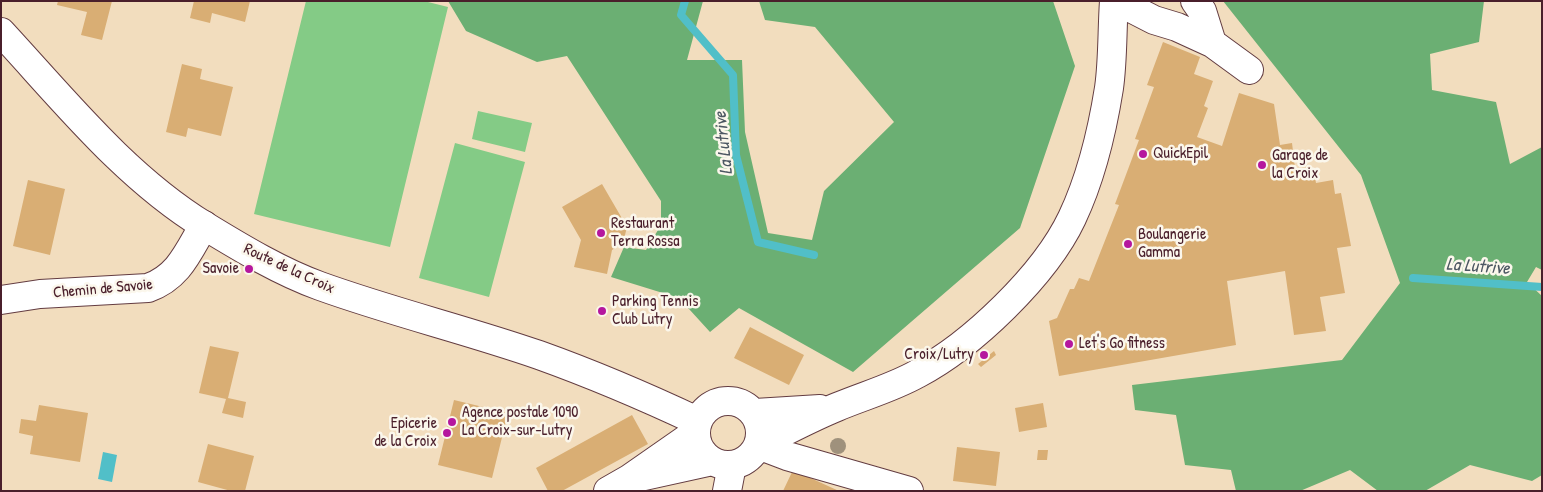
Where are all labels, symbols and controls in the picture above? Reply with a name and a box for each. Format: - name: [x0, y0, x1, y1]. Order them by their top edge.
- water label: La Lutrive: [710, 110, 738, 176]
- place label: QuickEpil: [1153, 144, 1208, 164]
- place label: Garage de la Croix: [1272, 146, 1328, 184]
- marker: QuickEpil: [1137, 148, 1149, 160]
- marker: Garage de la Croix: [1256, 159, 1268, 171]
- place label: Restaurant Terra Rossa: [611, 214, 679, 252]
- place label: Boulangerie Gamma: [1138, 225, 1206, 263]
- marker: Restaurant Terra Rossa: [595, 227, 607, 239]
- marker: Boulangerie Gamma: [1122, 238, 1134, 250]
- street label: Route de la Croix: [240, 240, 338, 298]
- water label: La Lutrive: [1446, 254, 1510, 280]
- place label: Savoie: [203, 259, 239, 279]
- marker: Savoie: [243, 263, 255, 275]
- street label: Chemin de Savoie: [52, 275, 154, 303]
- place label: Parking Tennis Club Lutry: [612, 292, 698, 330]
- marker: Parking Tennis Club Lutry: [596, 305, 608, 317]
- place label: Let's Go fitness: [1079, 334, 1165, 354]
- marker: Let's Go fitness: [1063, 338, 1075, 350]
- place label: Croix/Lutry: [904, 345, 974, 365]
- marker: Croix/Lutry: [978, 349, 990, 361]
- place label: Agence postale 1090 La Croix-sur-Lutry: [462, 403, 578, 441]
- place label: Epicerie de la Croix: [374, 414, 437, 452]
- marker: Agence postale 1090 La Croix-sur-Lutry: [446, 416, 458, 428]
- marker: Epicerie de la Croix: [441, 427, 453, 439]

